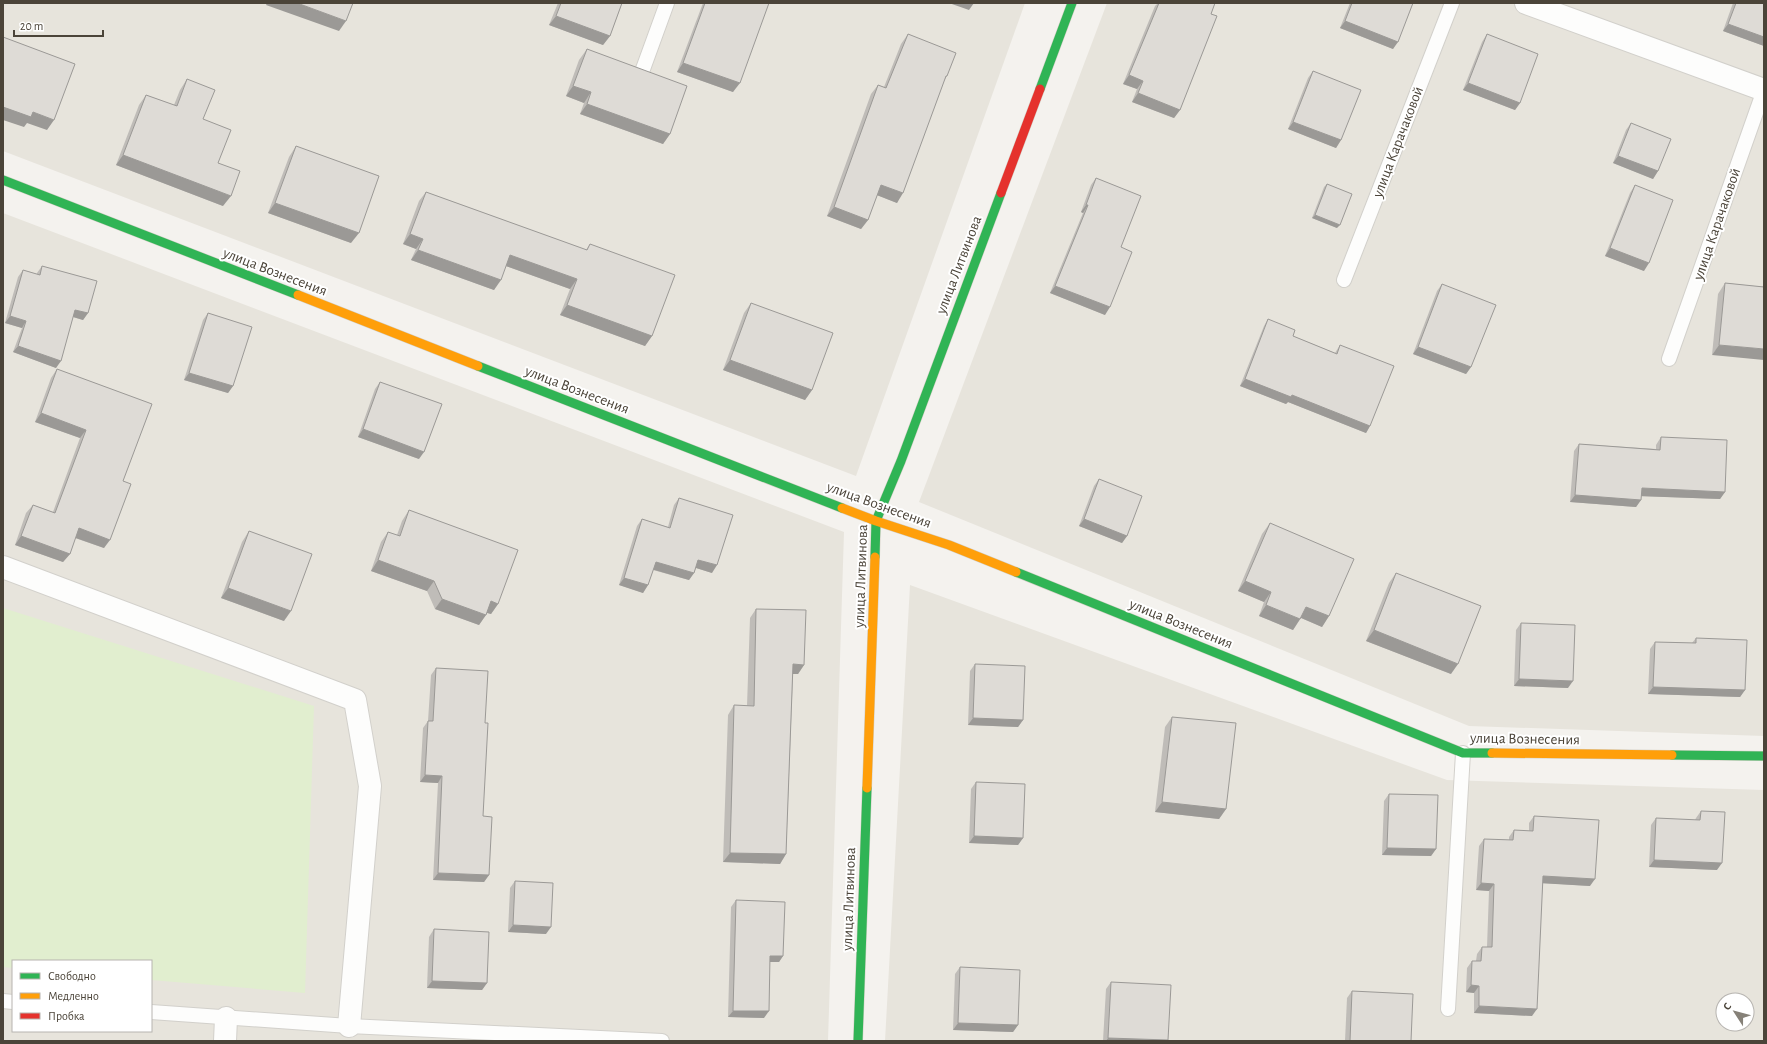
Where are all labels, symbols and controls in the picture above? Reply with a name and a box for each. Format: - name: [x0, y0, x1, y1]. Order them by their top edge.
- scale bar: [14, 12, 103, 38]
- text: 20 m: [20, 20, 43, 32]
- street label: улица Карачаковой: [1370, 84, 1426, 200]
- street label: улица Карачаковой: [1690, 166, 1743, 283]
- street label: улица Литвинова: [933, 214, 985, 317]
- street label: улица Вознесения: [220, 245, 329, 299]
- street label: улица Вознесения: [522, 363, 631, 417]
- street label: улица Вознесения: [824, 479, 933, 531]
- street label: улица Литвинова: [852, 524, 870, 629]
- street label: улица Вознесения: [1126, 596, 1235, 652]
- street label: улица Вознесения: [1469, 731, 1580, 747]
- street label: улица Литвинова: [840, 847, 858, 952]
- legend: [12, 960, 152, 1032]
- text: Свободно: [48, 970, 96, 982]
- text: Медленно: [48, 990, 99, 1002]
- north arrow: [1715, 992, 1755, 1032]
- text: С: [1721, 1001, 1734, 1012]
- text: Пробка: [48, 1010, 85, 1022]

